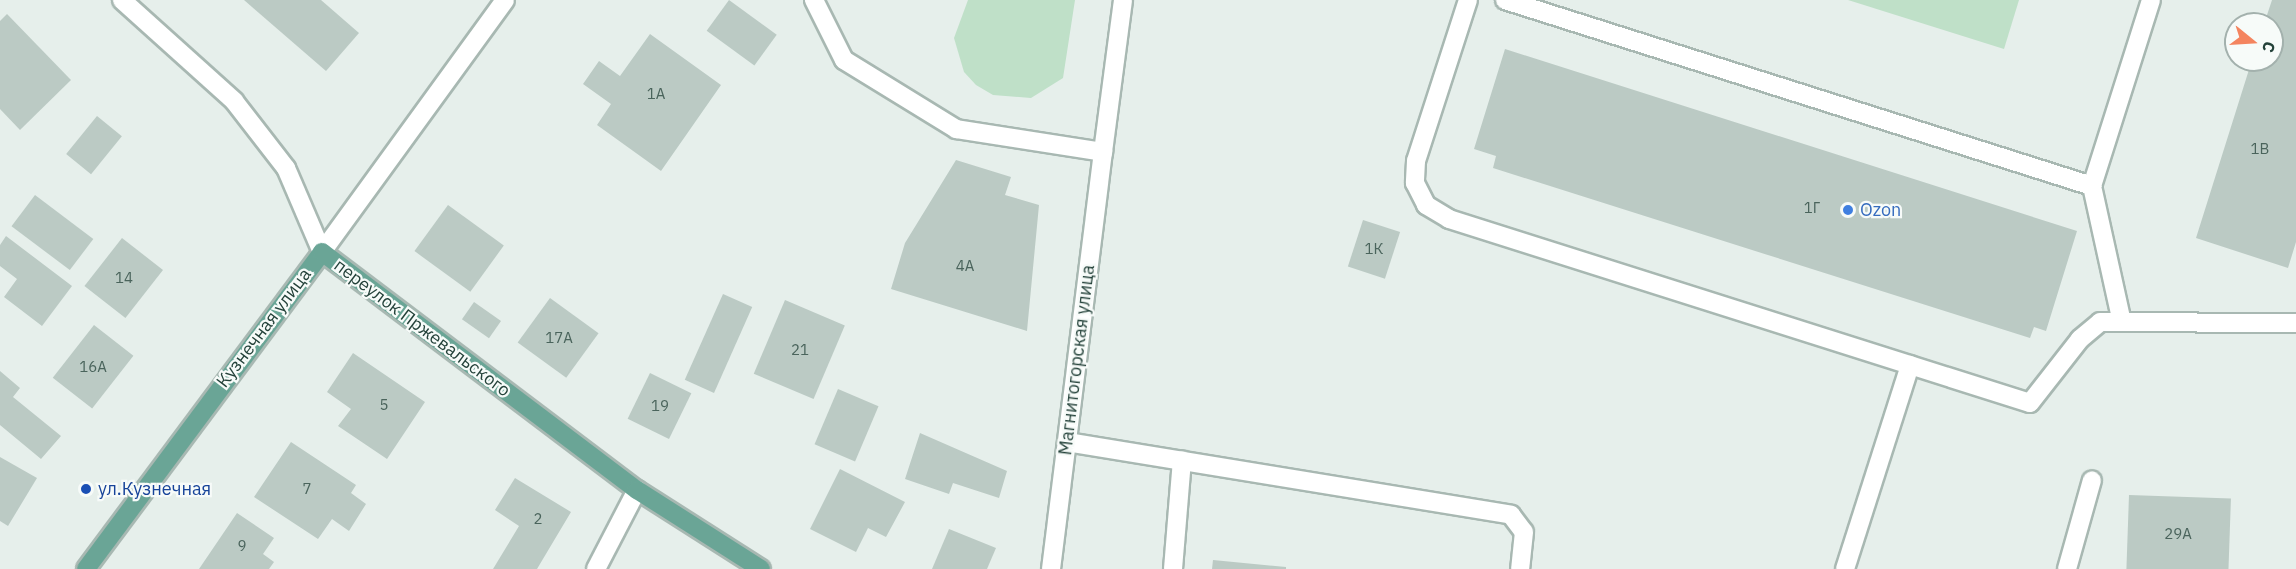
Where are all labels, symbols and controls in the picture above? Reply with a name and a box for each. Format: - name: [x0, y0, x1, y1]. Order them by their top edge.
- north arrow: [2224, 12, 2284, 72]
- text: С: [2258, 39, 2280, 55]
- house number: 1А: [647, 85, 665, 103]
- house number: 1В: [2251, 140, 2269, 158]
- house number: 1Г: [1804, 199, 1820, 217]
- place label: Ozon: [1860, 199, 1901, 221]
- marker: Ozon: [1841, 203, 1855, 217]
- house number: 1К: [1365, 240, 1383, 258]
- street label: переулок Пржевальского: [330, 255, 514, 401]
- house number: 4А: [956, 257, 974, 275]
- street label: Кузнечная улица: [212, 264, 316, 392]
- street label: Магнитогорская улица: [1055, 264, 1099, 456]
- house number: 14: [115, 269, 133, 287]
- house number: 17А: [545, 329, 573, 347]
- house number: 21: [791, 341, 809, 359]
- house number: 16А: [79, 358, 107, 376]
- house number: 5: [380, 396, 388, 414]
- house number: 19: [651, 397, 669, 415]
- place label: ул.Кузнечная: [98, 478, 211, 500]
- house number: 7: [303, 480, 311, 498]
- marker: ул.Кузнечная: [79, 482, 93, 496]
- house number: 2: [534, 510, 542, 528]
- house number: 29А: [2164, 525, 2192, 543]
- house number: 9: [238, 537, 246, 555]

